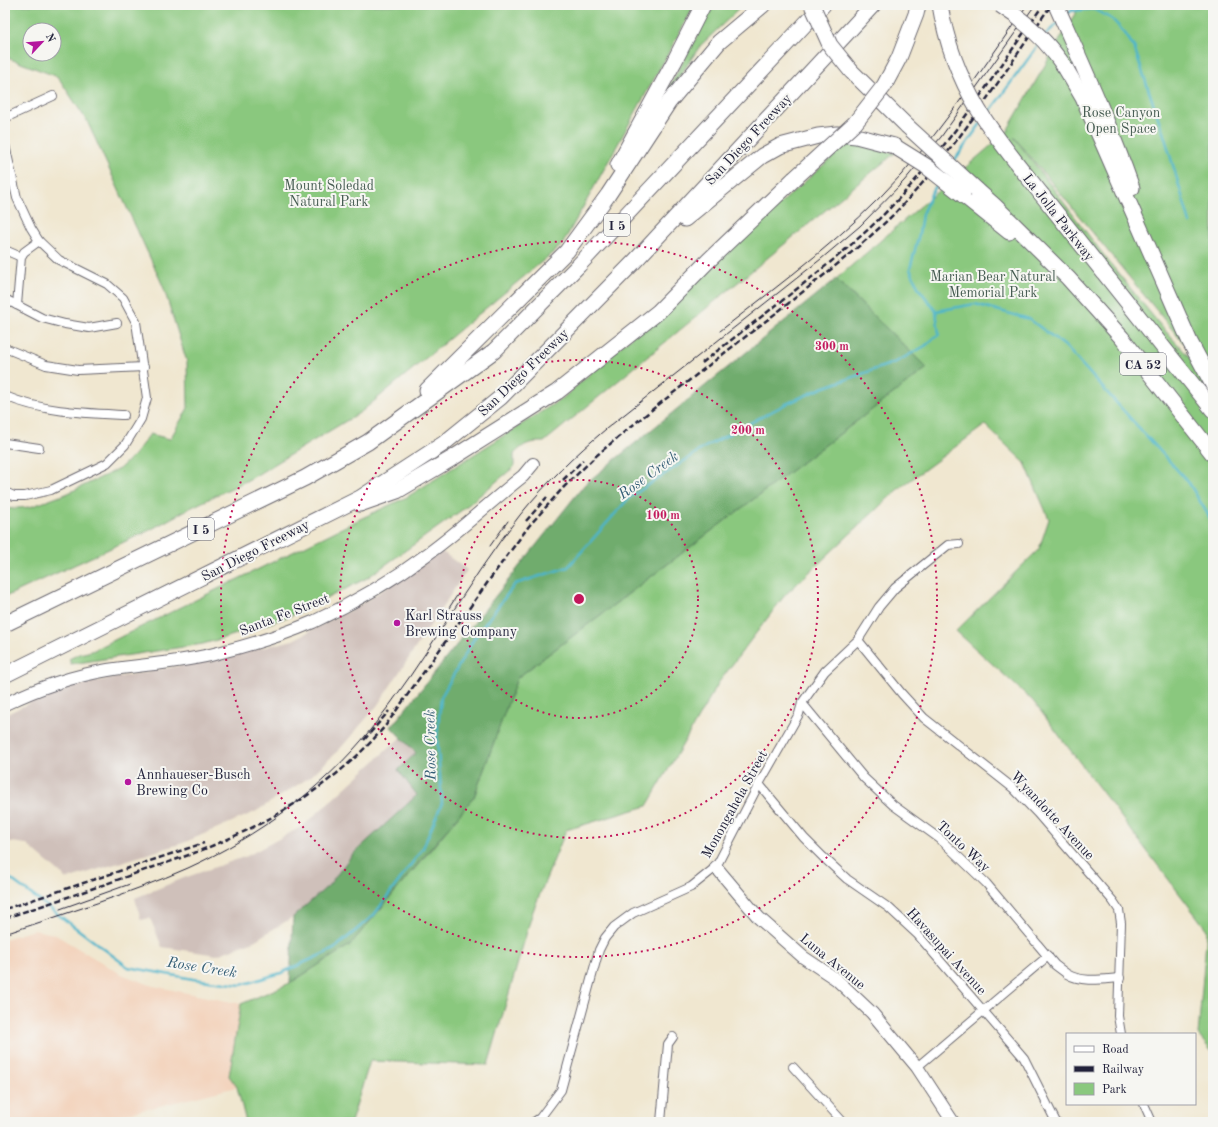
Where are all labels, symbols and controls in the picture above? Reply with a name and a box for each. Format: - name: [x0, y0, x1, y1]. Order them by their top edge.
- north arrow: [22, 22, 62, 62]
- text: N: [43, 32, 57, 45]
- street label: San Diego Freeway: [703, 91, 795, 188]
- park label: Rose Canyon Open Space: [1082, 106, 1161, 136]
- street label: La Jolla Parkway: [1020, 171, 1097, 264]
- park label: Mount Soledad Natural Park: [284, 179, 374, 209]
- road number: I 5: [604, 214, 630, 236]
- park label: Marian Bear Natural Memorial Park: [930, 270, 1056, 300]
- street label: San Diego Freeway: [476, 326, 572, 419]
- text: 300 m: [815, 341, 849, 353]
- road number: CA 52: [1120, 353, 1166, 375]
- text: 200 m: [731, 425, 765, 437]
- water label: Rose Creek: [615, 449, 682, 504]
- text: 100 m: [646, 510, 680, 522]
- street label: San Diego Freeway: [199, 517, 312, 584]
- road number: I 5: [188, 518, 214, 540]
- street label: Santa Fe Street: [238, 591, 331, 638]
- centre of rings: [572, 592, 586, 606]
- place label: Karl Strauss Brewing Company: [405, 609, 518, 639]
- marker: Karl Strauss Brewing Company: [392, 618, 402, 628]
- water label: Rose Creek: [423, 710, 440, 781]
- street label: Monongahela Street: [699, 748, 770, 861]
- place label: Annhaueser-Busch Brewing Co: [136, 768, 251, 798]
- street label: Wyandotte Avenue: [1008, 769, 1097, 863]
- marker: Annhaueser-Busch Brewing Co: [123, 777, 133, 787]
- street label: Tonto Way: [934, 819, 993, 875]
- street label: Havasupai Avenue: [904, 906, 989, 998]
- street label: Luna Avenue: [797, 931, 868, 992]
- water label: Rose Creek: [165, 955, 238, 981]
- legend: [1066, 1033, 1196, 1105]
- text: Road: [1102, 1044, 1129, 1056]
- text: Railway: [1102, 1064, 1145, 1076]
- text: Park: [1102, 1084, 1127, 1096]

